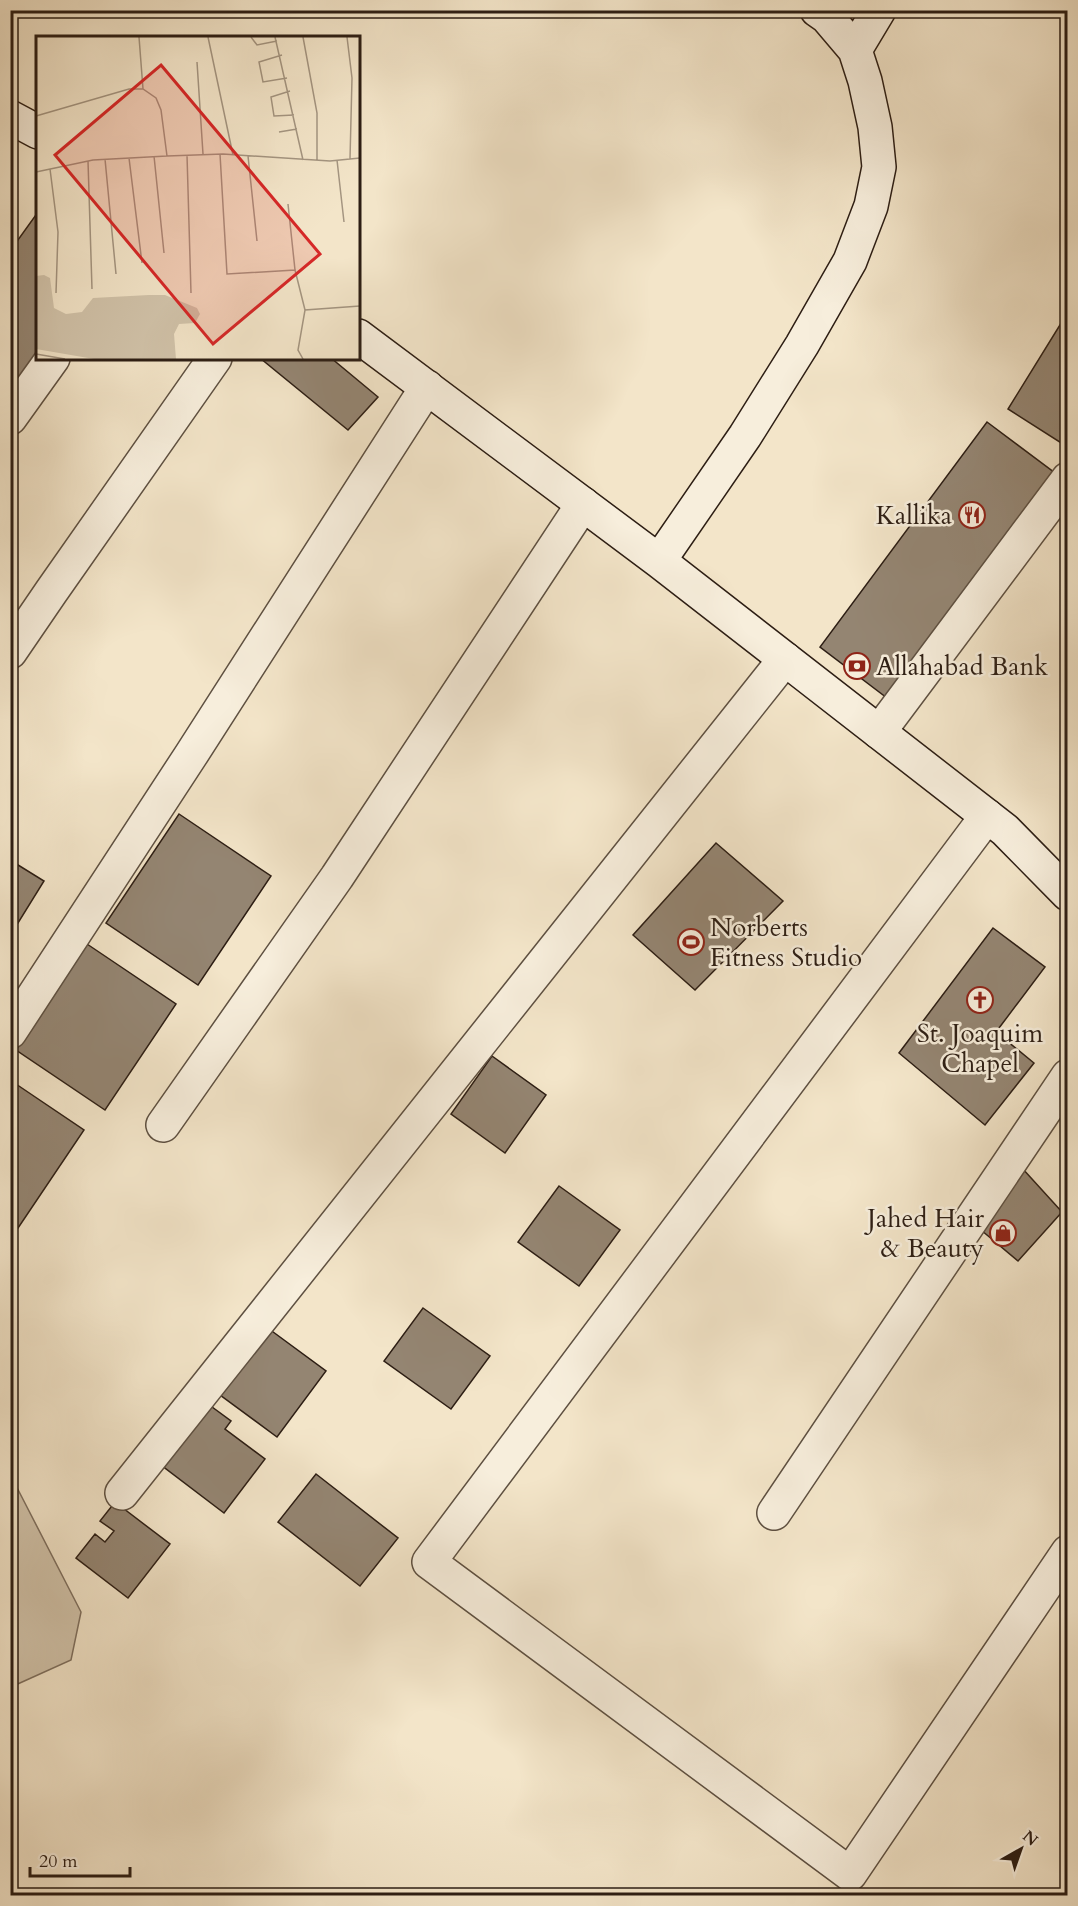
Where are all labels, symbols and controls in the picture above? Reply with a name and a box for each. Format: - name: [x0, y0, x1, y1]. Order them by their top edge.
- inset map: [36, 36, 360, 360]
- place label: Kallika: [876, 498, 952, 533]
- restaurant icon: Kallika: [957, 500, 987, 530]
- place label: Allahabad Bank: [876, 649, 1048, 684]
- bank icon: Allahabad Bank: [842, 651, 872, 681]
- place label: Norberts Fitness Studio: [710, 910, 862, 975]
- sports icon: Norberts Fitness Studio: [676, 927, 706, 957]
- church icon: St. Joaquim Chapel: [965, 985, 995, 1015]
- place label: St. Joaquim Chapel: [917, 1016, 1043, 1081]
- place label: Jahed Hair & Beauty: [863, 1201, 985, 1266]
- shop icon: Jahed Hair & Beauty: [988, 1218, 1018, 1248]
- north arrow: [991, 1819, 1051, 1879]
- text: N: [1018, 1825, 1042, 1851]
- scale bar: [30, 1840, 130, 1878]
- text: 20 m: [39, 1849, 78, 1874]

